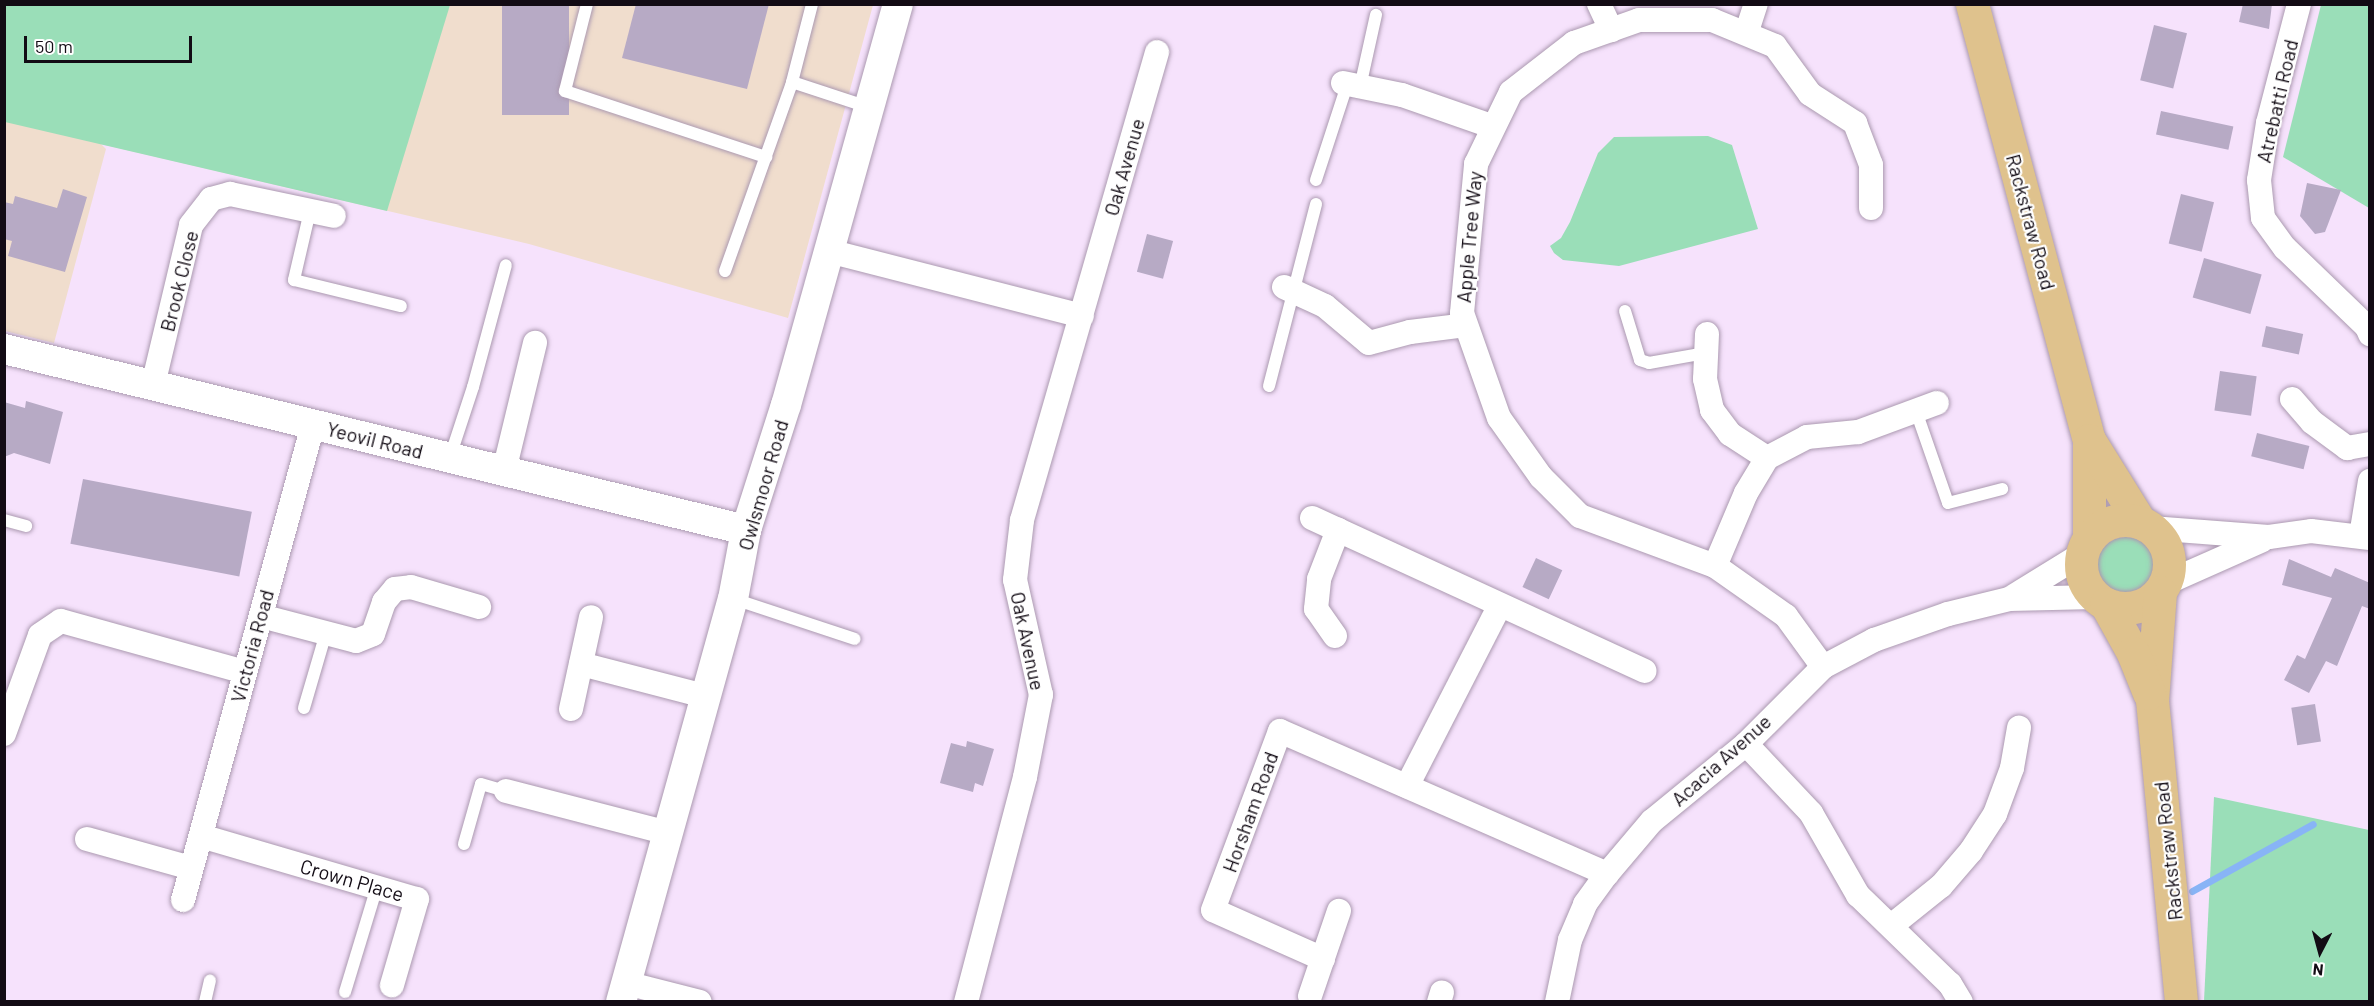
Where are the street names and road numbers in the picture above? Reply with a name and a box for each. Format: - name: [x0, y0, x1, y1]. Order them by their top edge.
- street label: Atrebatti Road: [2251, 37, 2303, 165]
- street label: Oak Avenue: [1099, 116, 1149, 218]
- street label: Rackstraw Road: [2001, 151, 2061, 293]
- street label: Apple Tree Way: [1451, 170, 1487, 304]
- street label: Brook Close: [155, 228, 203, 334]
- street label: Yeovil Road: [324, 416, 426, 464]
- street label: Owlsmoor Road: [733, 417, 793, 553]
- street label: Victoria Road: [225, 587, 279, 705]
- street label: Oak Avenue: [1006, 590, 1050, 692]
- street label: Acacia Avenue: [1666, 709, 1776, 811]
- street label: Horsham Road: [1217, 748, 1283, 876]
- street label: Rackstraw Road: [2149, 780, 2187, 922]
- street label: Crown Place: [297, 854, 407, 906]

